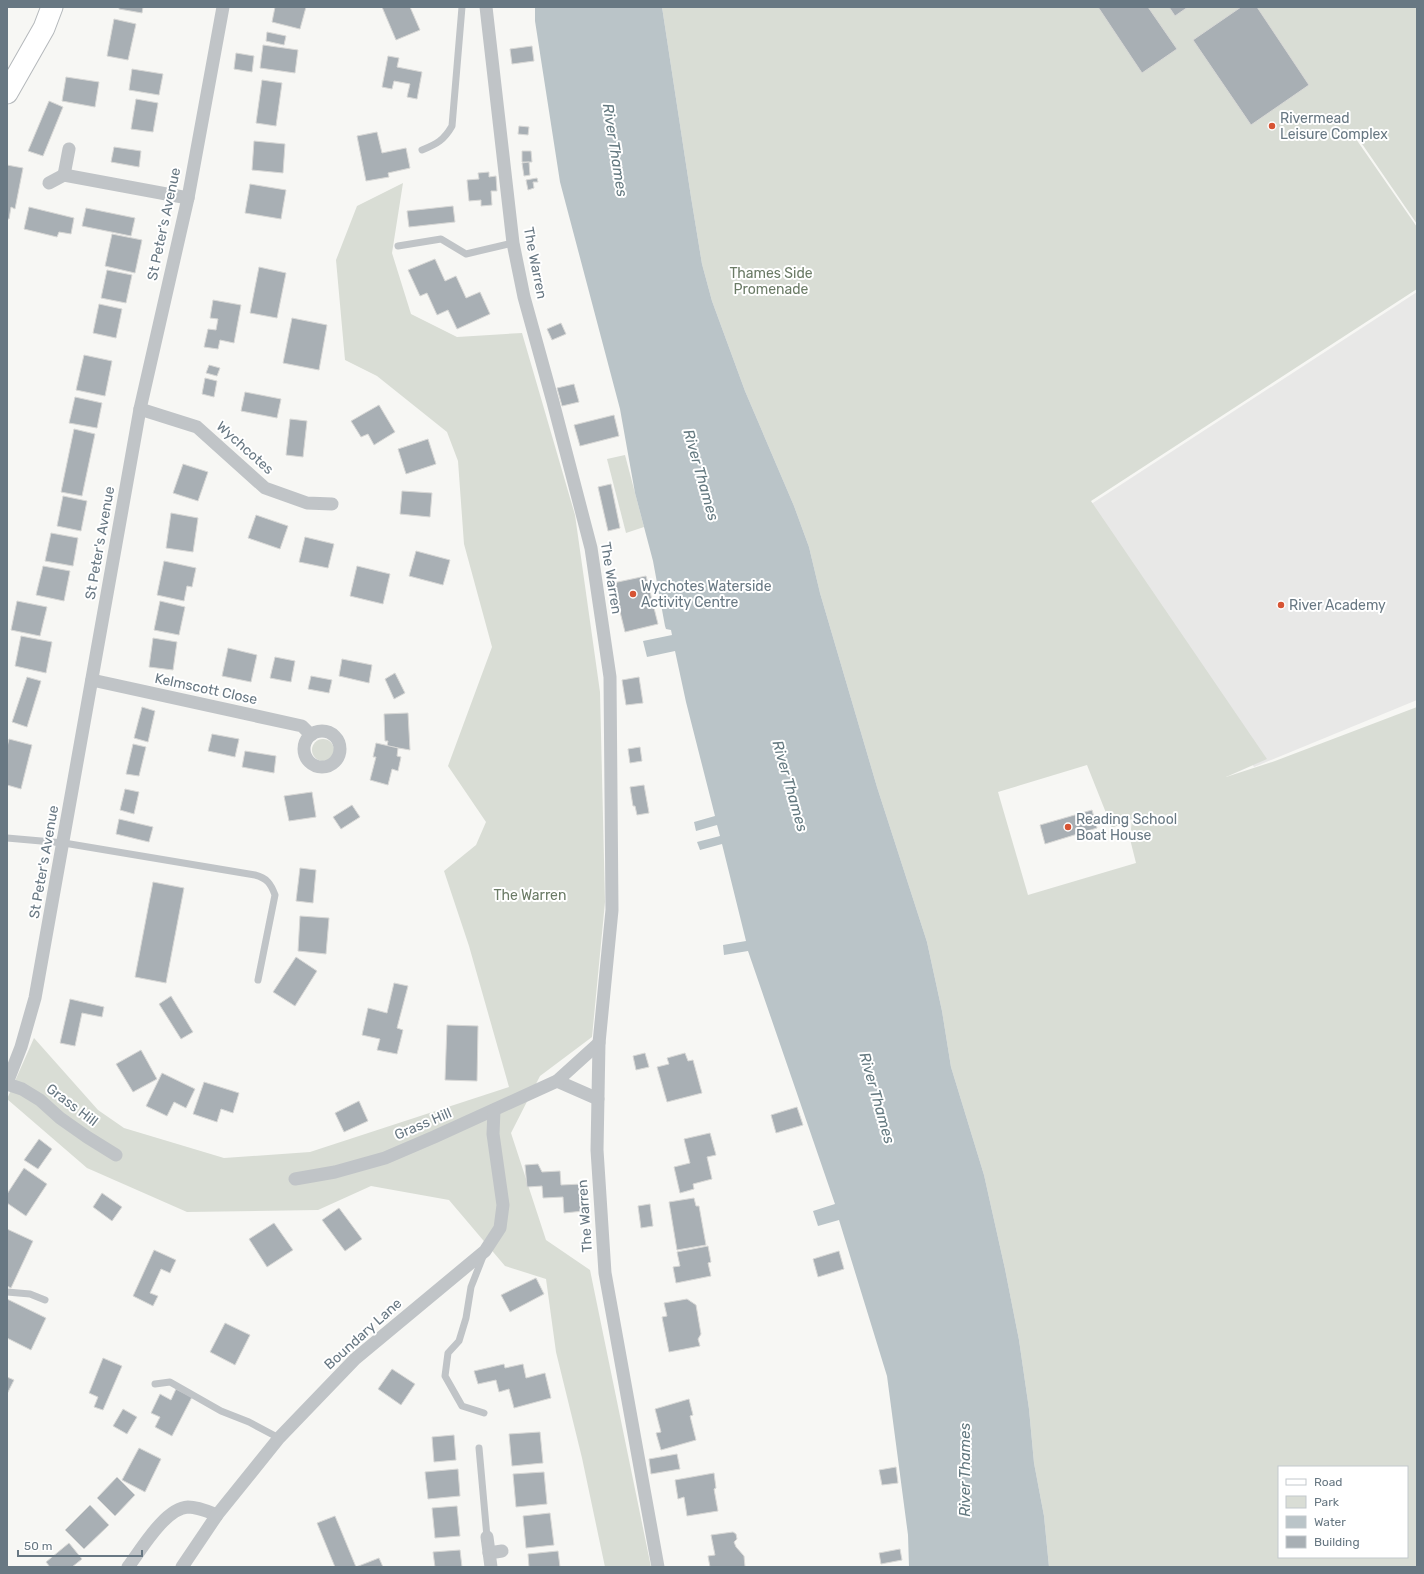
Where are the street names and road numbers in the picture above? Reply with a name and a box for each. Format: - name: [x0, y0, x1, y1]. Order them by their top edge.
- street label: St Peter's Avenue: [144, 166, 184, 282]
- street label: The Warren: [520, 226, 550, 300]
- street label: Wychcotes: [213, 418, 277, 478]
- street label: St Peter's Avenue: [82, 485, 118, 601]
- street label: The Warren: [597, 541, 625, 615]
- street label: Kelmscott Close: [153, 670, 259, 708]
- street label: St Peter's Avenue: [26, 804, 62, 920]
- street label: Grass Hill: [43, 1080, 101, 1130]
- street label: Grass Hill: [392, 1104, 454, 1144]
- street label: The Warren: [574, 1179, 596, 1253]
- street label: Boundary Lane: [321, 1295, 405, 1373]

